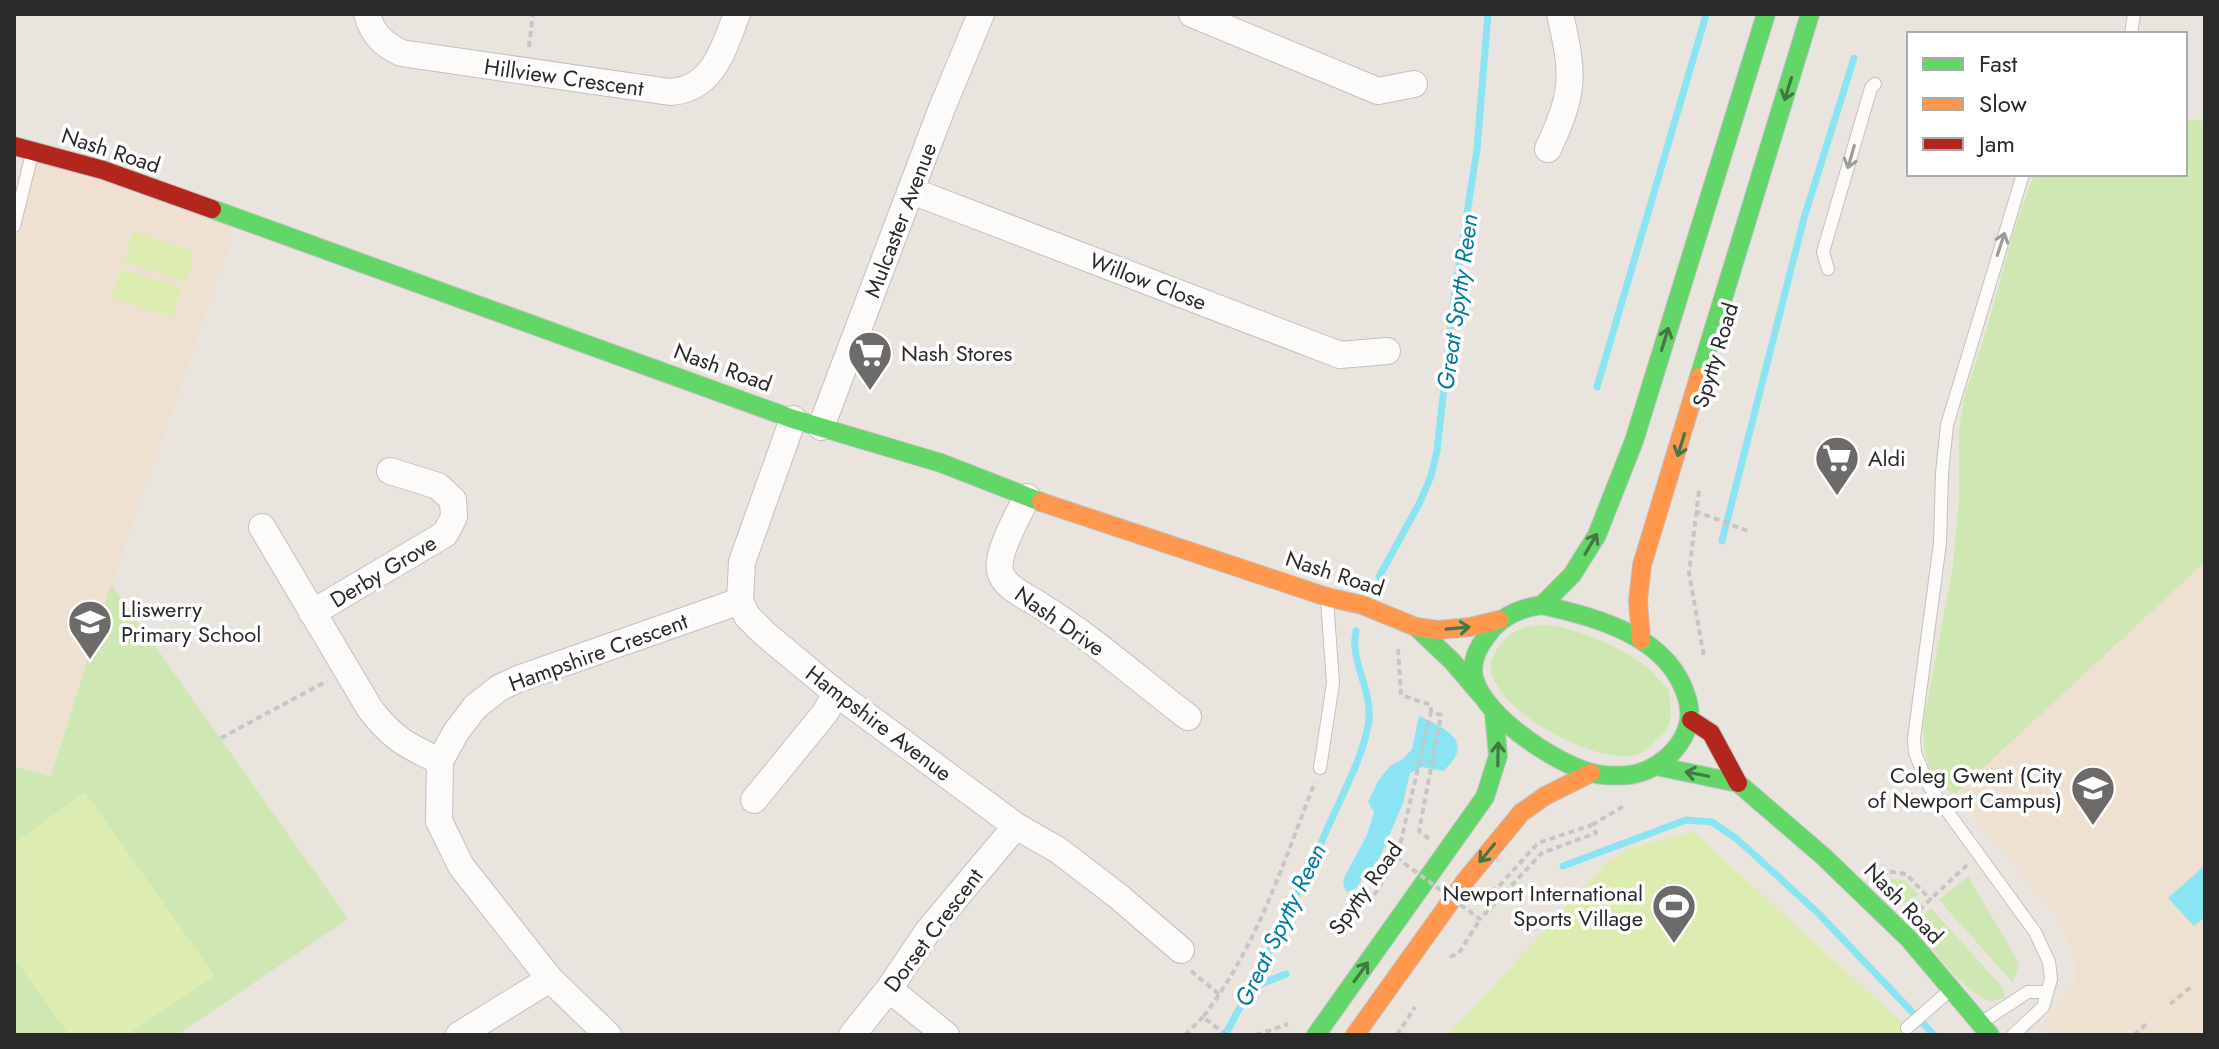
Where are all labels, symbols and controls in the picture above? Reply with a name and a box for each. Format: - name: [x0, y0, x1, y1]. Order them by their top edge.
- legend: [1907, 32, 2187, 176]
- text: Fast: [1979, 46, 2017, 81]
- street label: Hillview Crescent: [482, 50, 646, 104]
- one-way arrow: [1780, 75, 1795, 101]
- text: Slow: [1979, 86, 2027, 121]
- street label: Nash Road: [57, 119, 165, 181]
- text: Jam: [1976, 126, 2015, 161]
- street label: Mulcaster Avenue: [856, 138, 944, 302]
- one-way arrow: [1843, 144, 1858, 170]
- water label: Great Spytty Reen: [1427, 212, 1487, 392]
- one-way arrow: [1995, 232, 2010, 257]
- street label: Willow Close: [1085, 244, 1211, 318]
- street label: Spytty Road: [1684, 299, 1746, 411]
- one-way arrow: [1658, 327, 1673, 353]
- supermarket icon: Nash Stores: [846, 329, 894, 392]
- street label: Nash Road: [670, 335, 776, 399]
- place label: Nash Stores: [901, 337, 1013, 369]
- one-way arrow: [1673, 432, 1687, 457]
- supermarket icon: Aldi: [1813, 434, 1861, 497]
- place label: Aldi: [1868, 442, 1906, 474]
- street label: Derby Grove: [324, 527, 442, 615]
- one-way arrow: [1583, 533, 1599, 556]
- street label: Nash Road: [1281, 542, 1389, 604]
- street label: Nash Drive: [1008, 578, 1112, 664]
- place label: Lliswerry Primary School: [121, 593, 261, 650]
- school or university icon: Lliswerry Primary School: [66, 598, 114, 661]
- street label: Hampshire Crescent: [504, 604, 693, 699]
- one-way arrow: [1444, 620, 1471, 635]
- street label: Hampshire Avenue: [799, 657, 959, 789]
- one-way arrow: [1490, 741, 1506, 768]
- place label: Coleg Gwent (City of Newport Campus): [1868, 759, 2062, 816]
- school or university icon: Coleg Gwent (City of Newport Campus): [2069, 764, 2117, 827]
- one-way arrow: [1685, 766, 1710, 781]
- street label: Spytty Road: [1320, 835, 1410, 941]
- water label: Great Spytty Reen: [1225, 838, 1335, 1012]
- one-way arrow: [1478, 842, 1495, 863]
- street label: Nash Road: [1857, 855, 1951, 951]
- street label: Dorset Crescent: [876, 861, 991, 999]
- place label: Newport International Sports Village: [1443, 877, 1643, 934]
- sports icon: Newport International Sports Village: [1650, 882, 1698, 945]
- one-way arrow: [1353, 961, 1369, 983]

